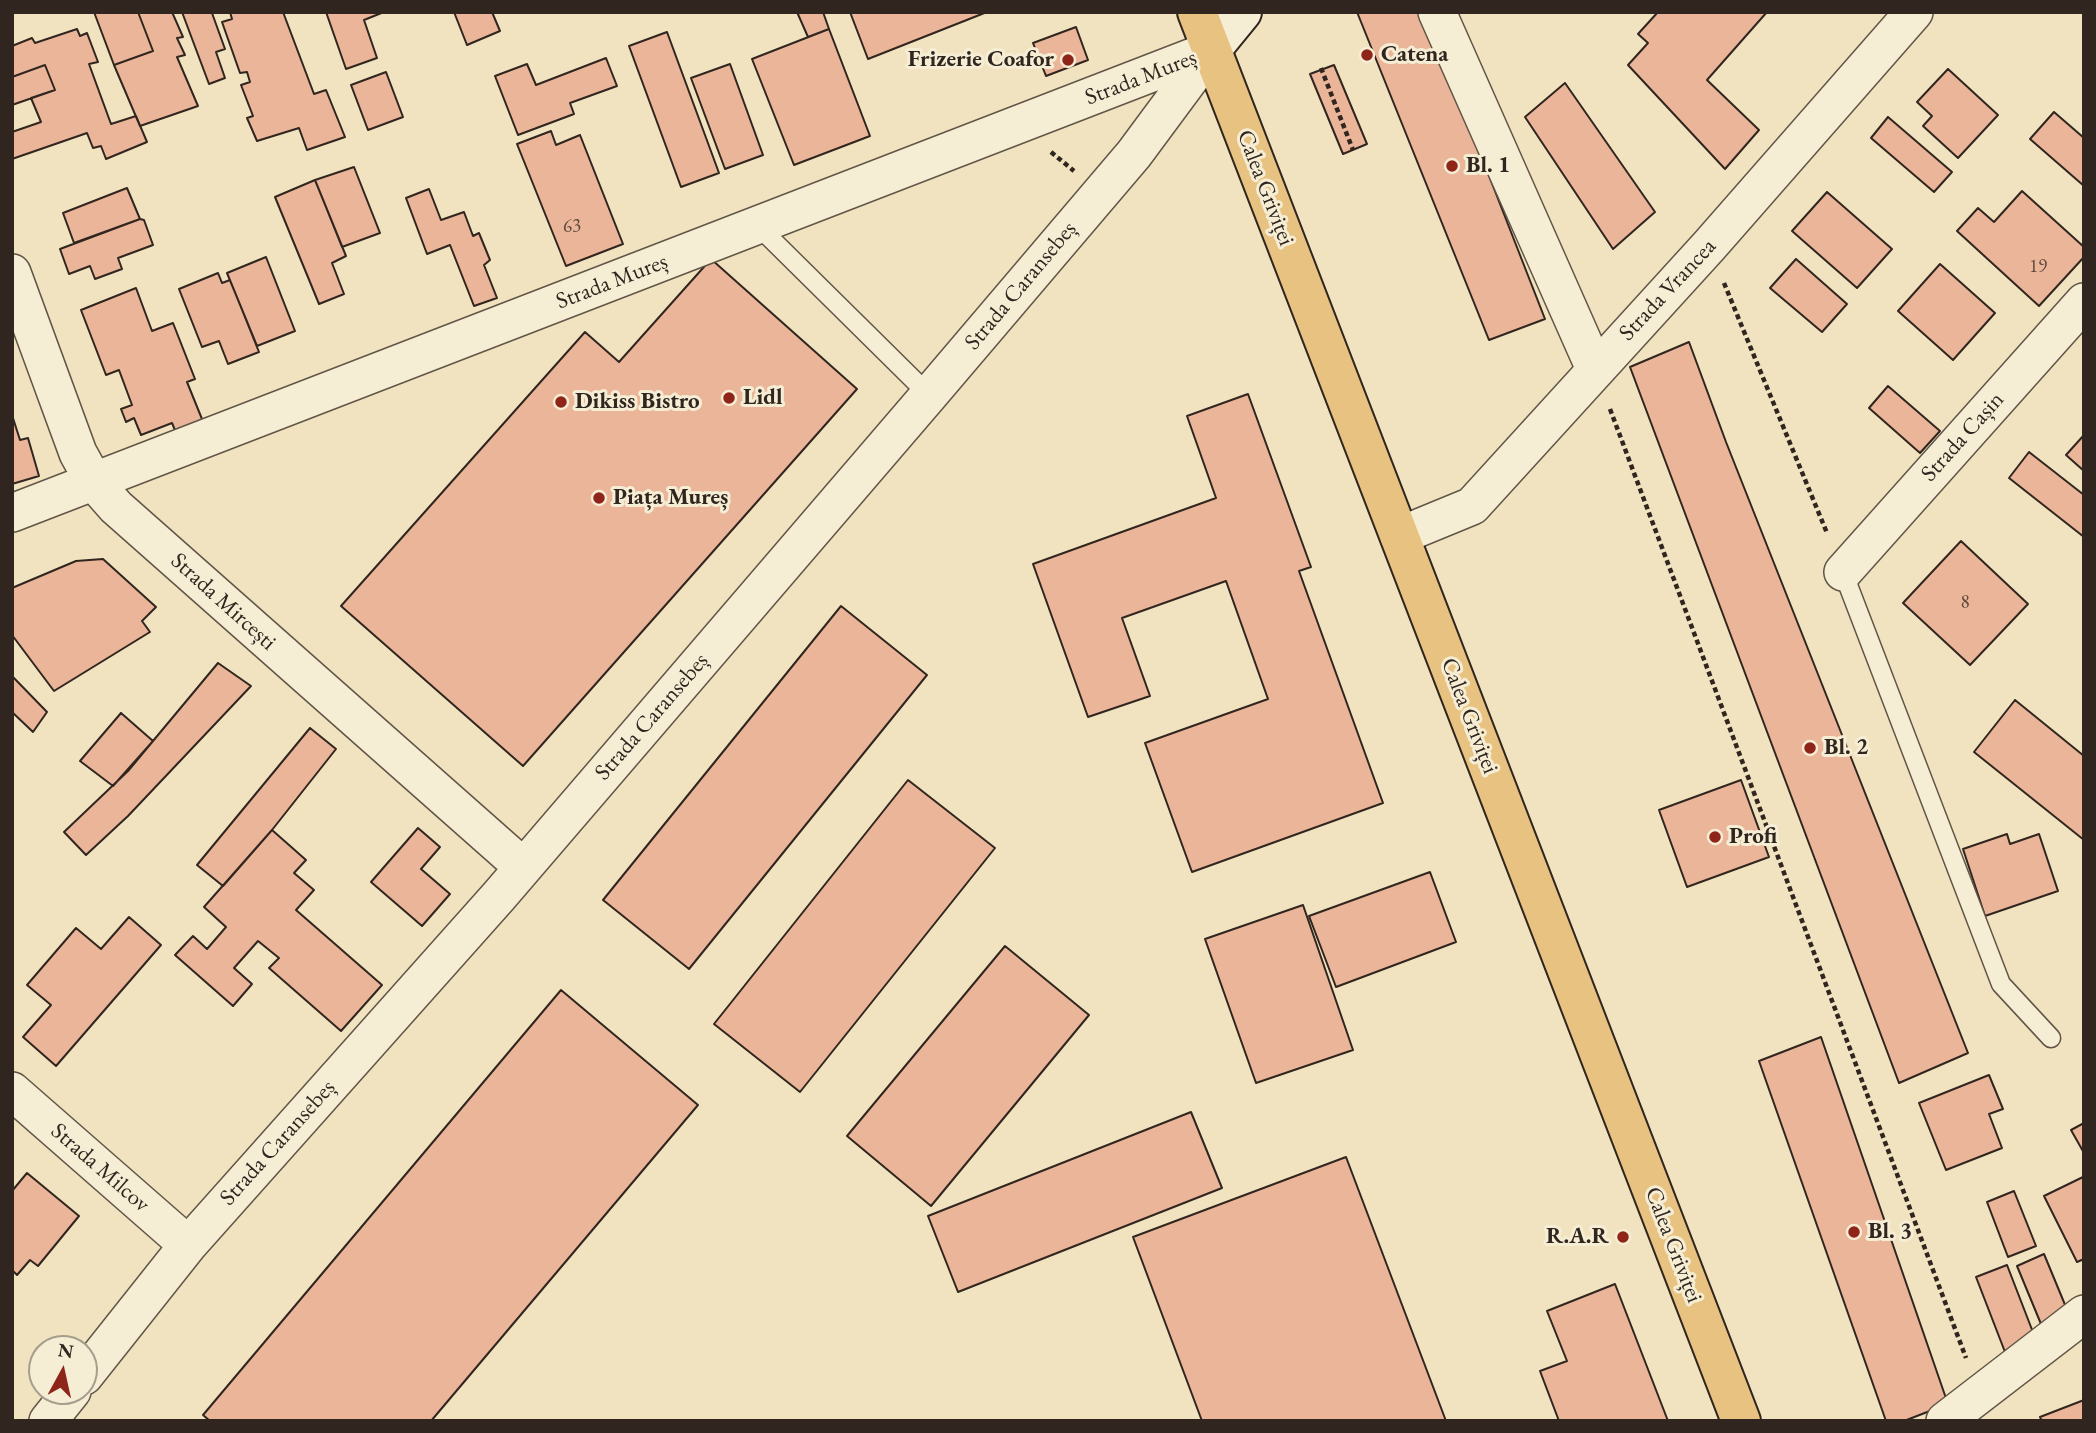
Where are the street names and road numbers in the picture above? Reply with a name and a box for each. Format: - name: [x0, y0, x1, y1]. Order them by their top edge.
- street label: Strada Mureș: [1081, 44, 1201, 112]
- street label: Calea Griviței: [1230, 126, 1300, 250]
- street label: Strada Caransebeș: [959, 216, 1083, 356]
- street label: Strada Vrancea: [1614, 233, 1722, 347]
- street label: Strada Mureș: [552, 248, 672, 316]
- street label: Strada Cașin: [1916, 387, 2010, 487]
- street label: Strada Mircești: [165, 547, 281, 657]
- street label: Strada Caransebeș: [589, 648, 715, 786]
- street label: Calea Griviței: [1434, 654, 1504, 778]
- street label: Strada Caransebeș: [214, 1075, 342, 1211]
- street label: Strada Milcov: [45, 1118, 155, 1218]
- street label: Calea Griviței: [1638, 1183, 1708, 1307]

